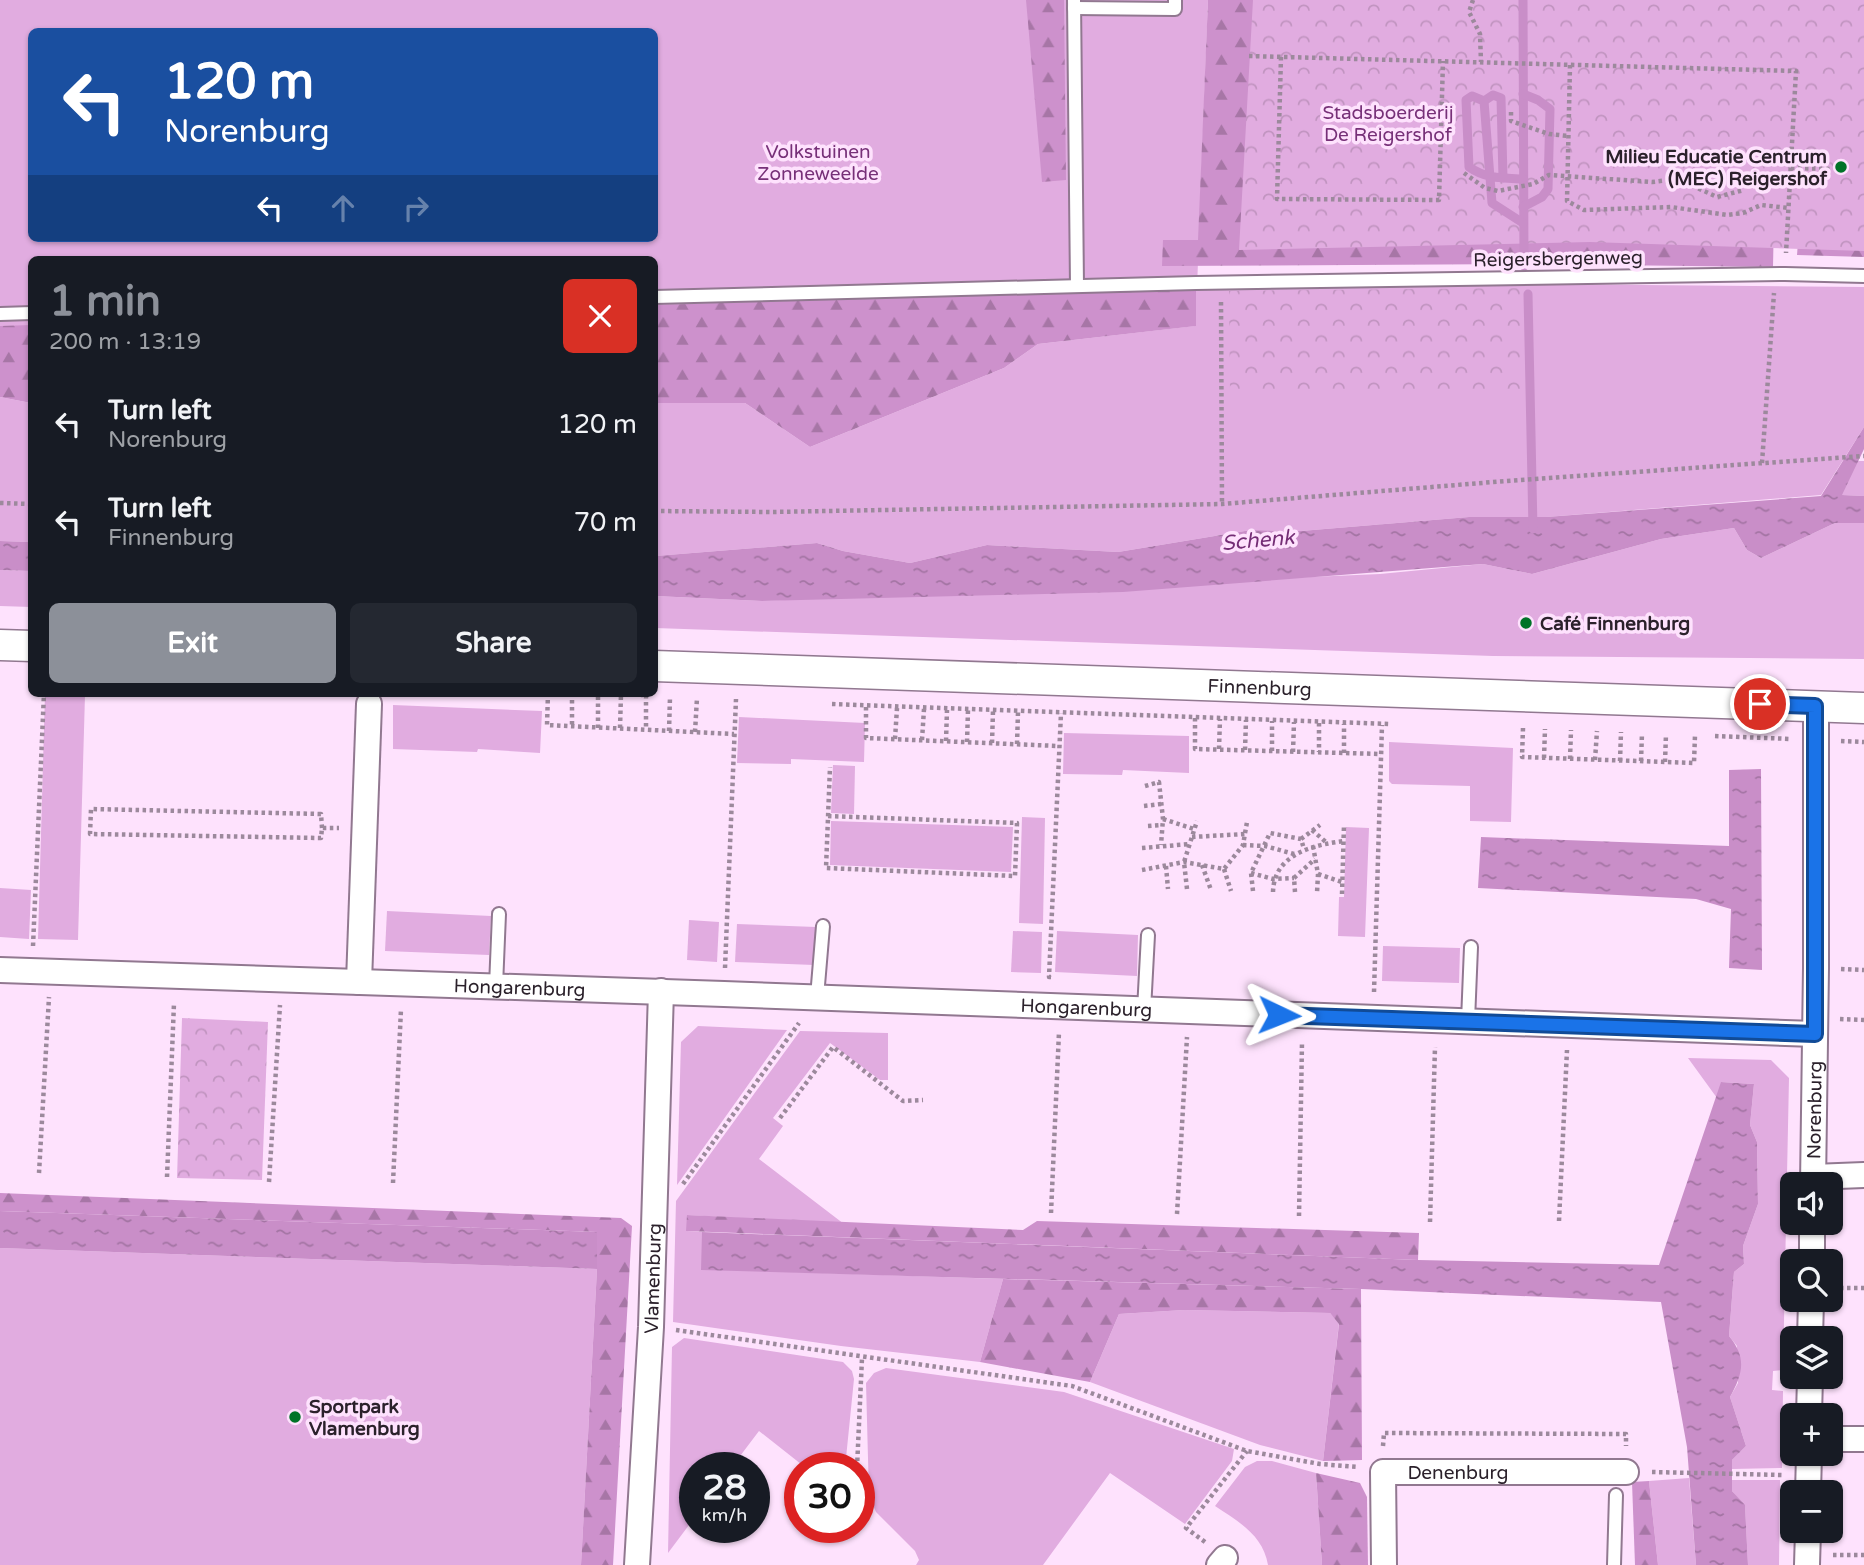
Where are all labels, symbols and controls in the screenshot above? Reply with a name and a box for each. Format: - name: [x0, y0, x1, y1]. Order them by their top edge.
- text: 120 m: [164, 53, 314, 112]
- icon: left: [49, 56, 140, 147]
- park label: Stadsboerderij De Reigershof: [1322, 102, 1454, 146]
- text: Norenburg: [164, 113, 330, 151]
- park label: Volkstuinen Zonneweelde: [757, 141, 879, 185]
- place label: Milieu Educatie Centrum (MEC) Reigershof: [1605, 146, 1828, 191]
- marker: Milieu Educatie Centrum (MEC) Reigershof: [1833, 159, 1849, 175]
- icon: left: [251, 189, 289, 227]
- icon: ahead: [324, 189, 362, 227]
- icon: right: [397, 189, 435, 227]
- street label: Reigersbergenweg: [1473, 247, 1643, 271]
- text: 1 min: [49, 276, 161, 327]
- button: close: [563, 279, 637, 353]
- text: 200 m · 13:19: [49, 328, 201, 356]
- text: Turn left: [108, 395, 211, 426]
- icon: left: [49, 405, 87, 443]
- text: 120 m: [557, 409, 637, 440]
- text: Norenburg: [108, 426, 227, 454]
- text: Turn left: [108, 493, 211, 524]
- icon: left: [49, 503, 87, 541]
- text: 70 m: [574, 507, 637, 538]
- text: Finnenburg: [108, 524, 234, 552]
- water label: Schenk: [1221, 525, 1297, 556]
- button: Exit: [49, 603, 336, 683]
- button: Share: [350, 603, 637, 683]
- place label: Café Finnenburg: [1540, 613, 1690, 636]
- marker: Café Finnenburg: [1518, 615, 1534, 631]
- pin: [1730, 674, 1790, 734]
- street label: Finnenburg: [1207, 675, 1312, 701]
- icon: arrive: [1741, 685, 1779, 723]
- street label: Hongarenburg: [453, 975, 586, 1001]
- position arrow: [1242, 978, 1316, 1052]
- street label: Hongarenburg: [1020, 995, 1153, 1022]
- street label: Norenburg: [1803, 1061, 1827, 1159]
- map controls: [1780, 1172, 1843, 1543]
- button: sound: [1780, 1172, 1843, 1235]
- street label: Vlamenburg: [641, 1223, 666, 1335]
- button: search: [1780, 1249, 1843, 1312]
- button: layers: [1780, 1326, 1843, 1389]
- place label: Sportpark Vlamenburg: [309, 1396, 420, 1441]
- button: +: [1780, 1403, 1843, 1466]
- marker: Sportpark Vlamenburg: [287, 1409, 303, 1425]
- speed limit sign: 30: [784, 1452, 875, 1543]
- street label: Denenburg: [1407, 1462, 1509, 1484]
- text: 28: [703, 1467, 746, 1509]
- button: −: [1780, 1480, 1843, 1543]
- text: km/h: [702, 1504, 747, 1526]

